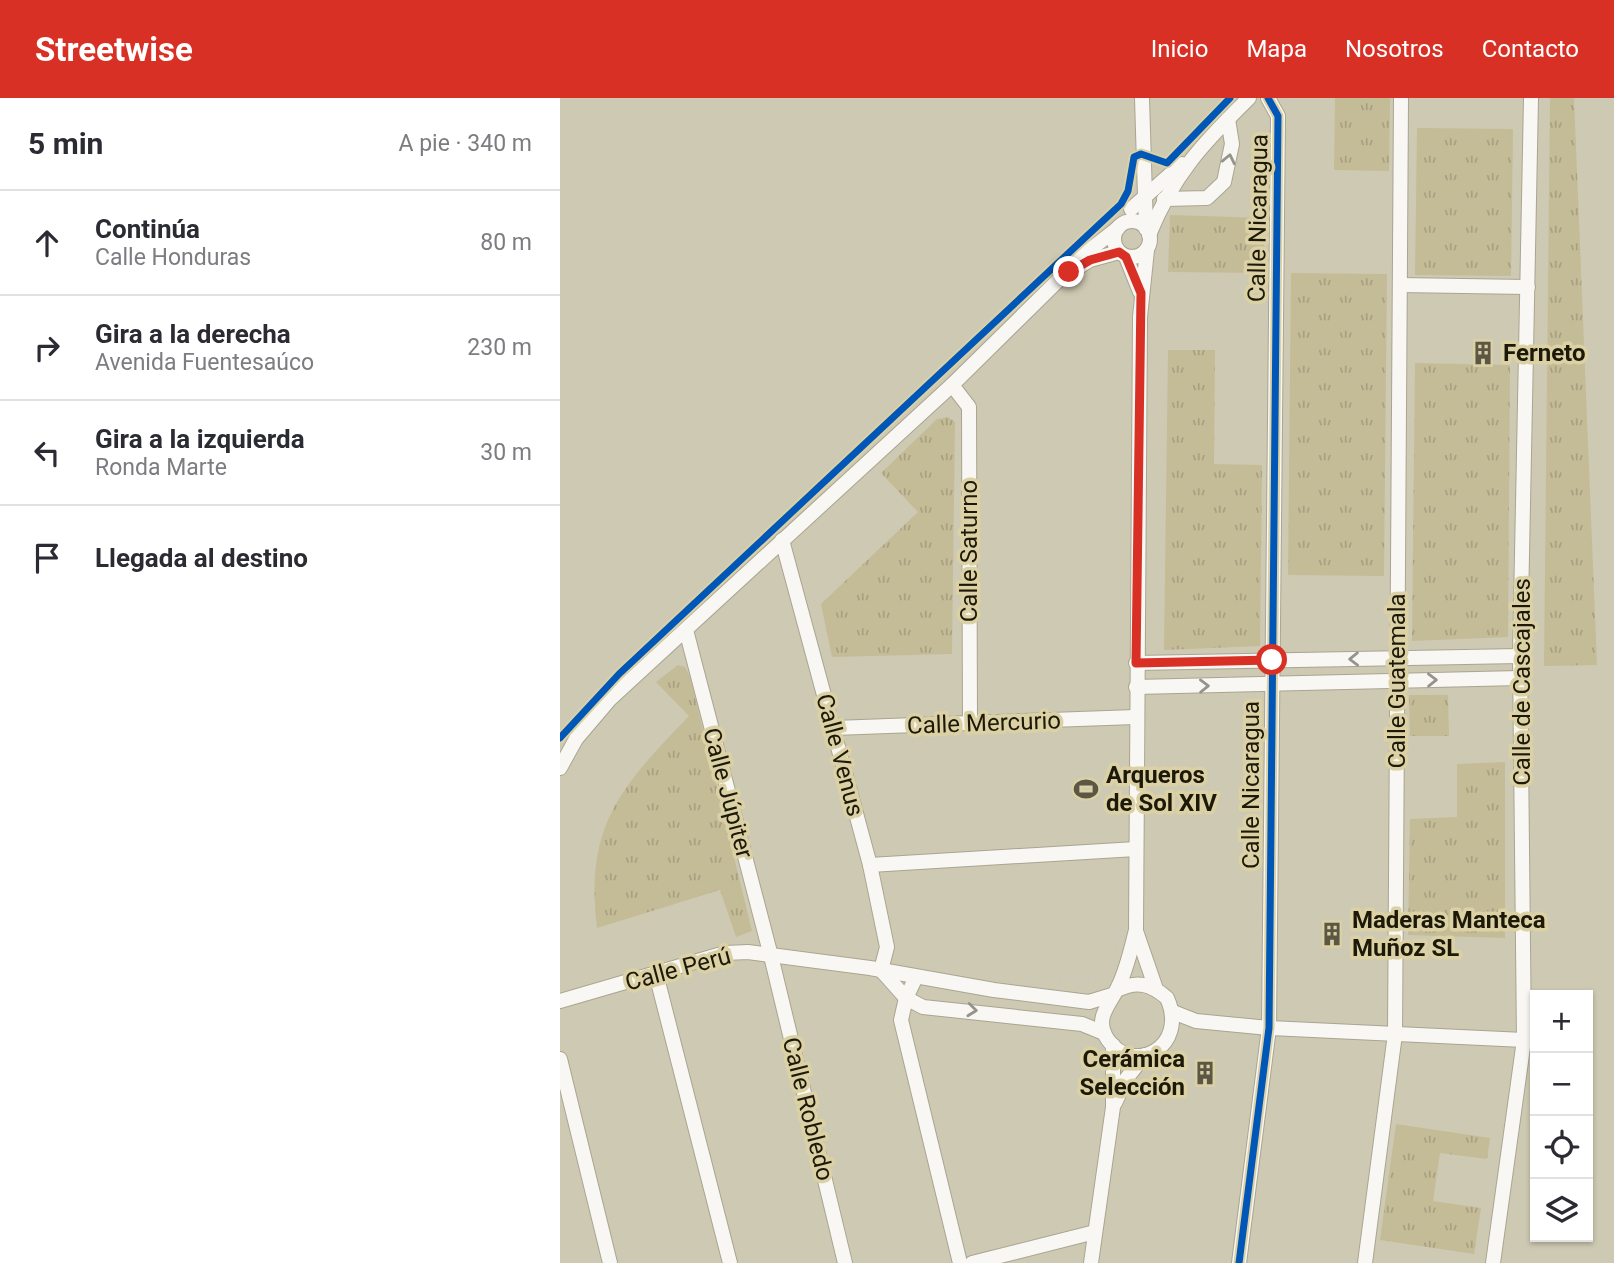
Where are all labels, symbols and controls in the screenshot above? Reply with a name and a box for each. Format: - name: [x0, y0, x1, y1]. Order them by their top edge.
- text: Streetwise: [35, 30, 193, 69]
- text: Inicio: [1151, 35, 1208, 63]
- text: Mapa: [1246, 35, 1307, 63]
- text: Nosotros: [1345, 35, 1444, 63]
- text: Contacto: [1482, 35, 1579, 63]
- text: 5 min: [28, 126, 103, 161]
- text: A pie · 340 m: [399, 130, 532, 157]
- street label: Calle Nicaragua: [1243, 134, 1273, 302]
- one-way arrow: [1220, 153, 1235, 165]
- text: Continúa: [95, 214, 200, 244]
- icon: ahead: [28, 224, 66, 262]
- text: 80 m: [480, 229, 532, 256]
- text: Calle Honduras: [95, 244, 251, 271]
- route end: [1053, 256, 1084, 287]
- text: Gira a la derecha: [95, 319, 291, 349]
- icon: right: [28, 329, 66, 367]
- text: 230 m: [467, 334, 532, 361]
- building icon: Ferneto: [1469, 339, 1497, 367]
- place label: Ferneto: [1503, 339, 1585, 367]
- text: Avenida Fuentesaúco: [95, 349, 314, 376]
- text: Gira a la izquierda: [95, 424, 305, 454]
- icon: left: [28, 434, 66, 472]
- text: 30 m: [480, 439, 532, 466]
- text: Ronda Marte: [95, 454, 227, 481]
- street label: Calle Saturno: [955, 480, 983, 622]
- icon: arrive: [28, 539, 66, 577]
- text: Llegada al destino: [95, 543, 308, 573]
- street label: Calle de Cascajales: [1508, 578, 1536, 786]
- street label: Calle Guatemala: [1383, 593, 1411, 769]
- route start: [1256, 644, 1287, 675]
- one-way arrow: [1348, 651, 1359, 666]
- one-way arrow: [1427, 672, 1437, 688]
- one-way arrow: [1199, 678, 1210, 693]
- street label: Calle Venus: [810, 691, 870, 819]
- street label: Calle Nicaragua: [1237, 701, 1265, 869]
- street label: Calle Mercurio: [907, 706, 1061, 740]
- street label: Calle Júpiter: [697, 725, 759, 861]
- place label: Arqueros de Sol XIV: [1106, 761, 1217, 817]
- sports icon: Arqueros de Sol XIV: [1072, 775, 1100, 803]
- place label: Maderas Manteca Muñoz SL: [1352, 906, 1546, 962]
- building icon: Maderas Manteca Muñoz SL: [1318, 920, 1346, 948]
- street label: Calle Perú: [622, 941, 734, 997]
- map controls: [1530, 990, 1593, 1242]
- button: +: [1530, 990, 1593, 1053]
- one-way arrow: [966, 1003, 978, 1018]
- street label: Calle Robledo: [777, 1034, 839, 1184]
- place label: Cerámica Selección: [1080, 1045, 1185, 1101]
- button: −: [1530, 1053, 1593, 1116]
- building icon: Cerámica Selección: [1191, 1059, 1219, 1087]
- button: locate: [1530, 1116, 1593, 1179]
- button: layers: [1530, 1179, 1593, 1242]

